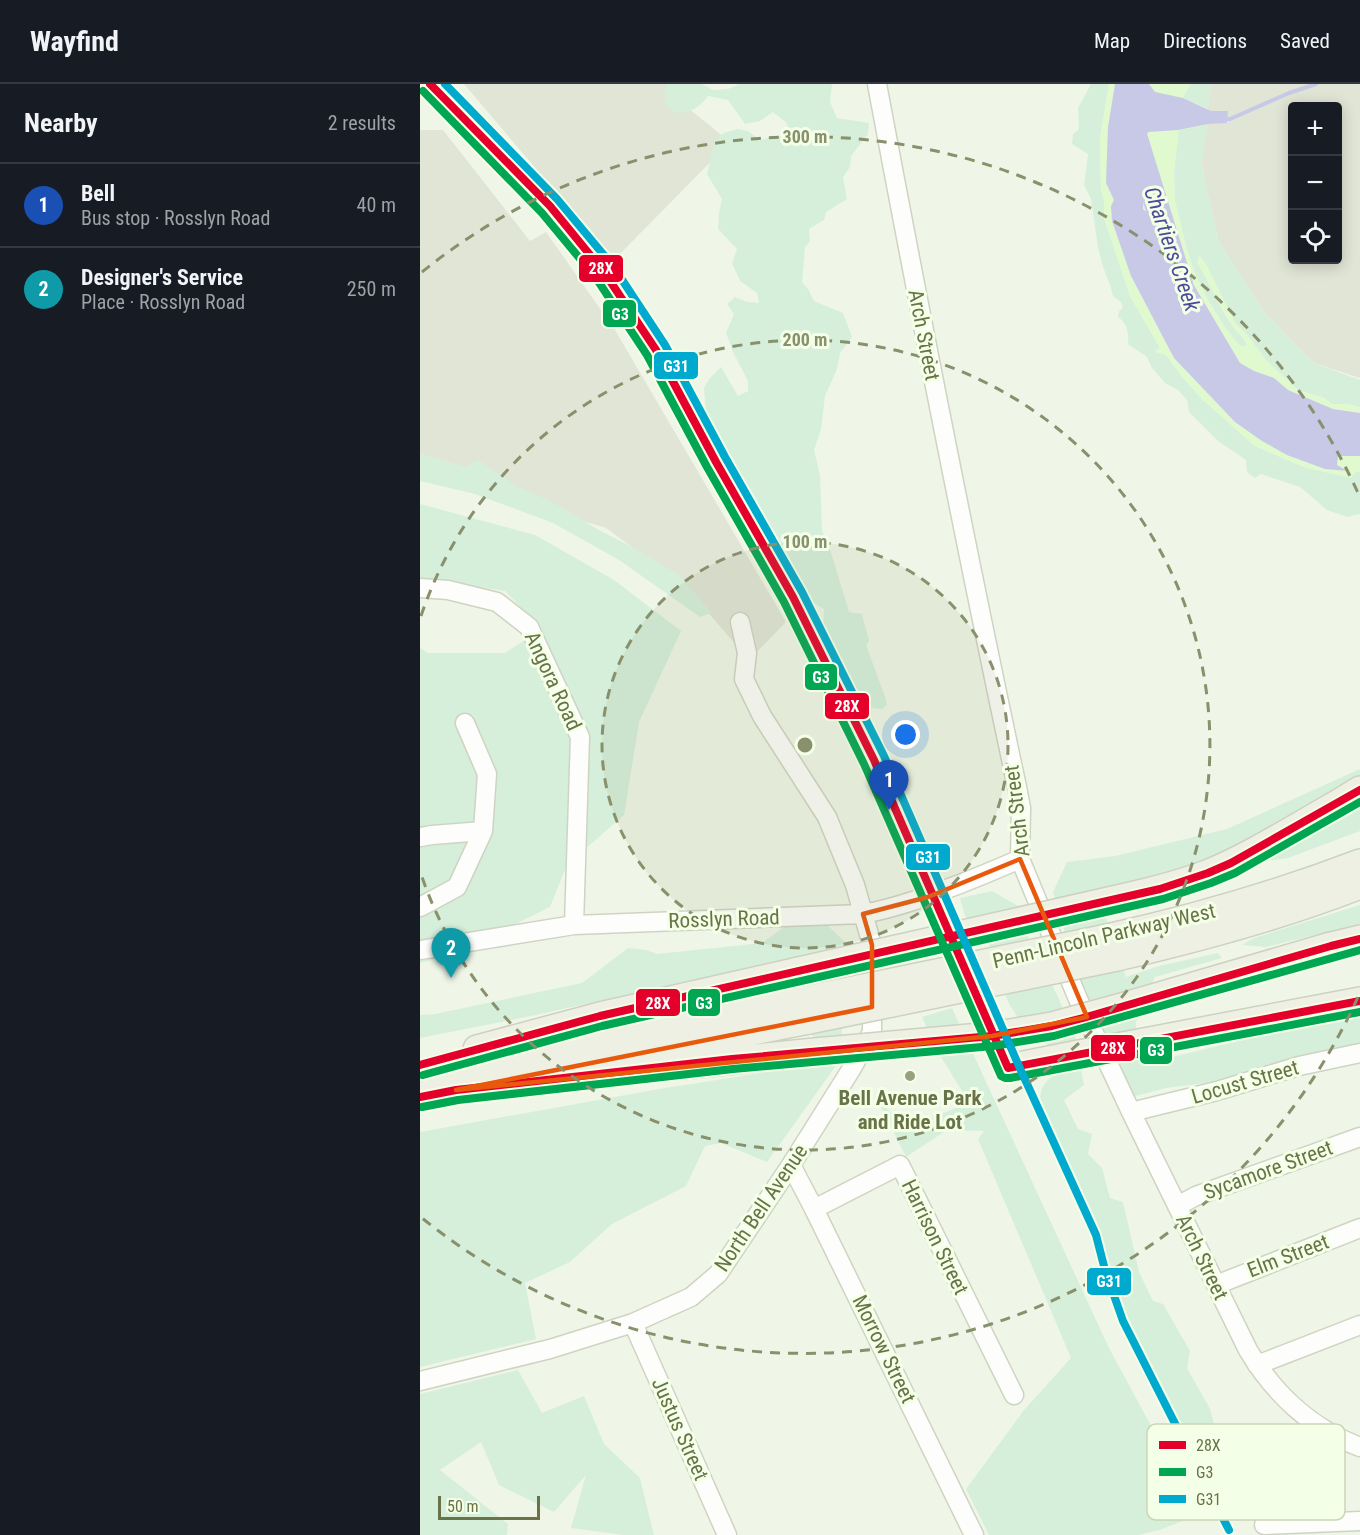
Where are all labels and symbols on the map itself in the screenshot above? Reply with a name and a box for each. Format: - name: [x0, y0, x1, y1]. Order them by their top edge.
- text: 300 m: [783, 126, 827, 147]
- water label: Chartiers Creek: [1139, 183, 1205, 315]
- line badge: 28X: [578, 254, 624, 283]
- text: 28X: [588, 259, 614, 278]
- street label: Arch Street: [903, 287, 945, 383]
- line badge: G3: [602, 299, 637, 328]
- text: G3: [611, 305, 629, 324]
- text: 200 m: [783, 329, 827, 350]
- line badge: G31: [653, 351, 699, 380]
- text: G31: [663, 357, 689, 376]
- text: 100 m: [783, 531, 827, 552]
- street label: Angora Road: [520, 628, 586, 734]
- line badge: G3: [804, 663, 838, 691]
- text: G3: [812, 668, 830, 687]
- line badge: 28X: [824, 692, 870, 720]
- text: 28X: [834, 697, 860, 716]
- your location: [891, 720, 920, 749]
- centre of rings: [795, 735, 815, 755]
- pin: 1: [870, 760, 908, 810]
- street label: Arch Street: [999, 764, 1035, 858]
- line badge: G31: [905, 843, 951, 871]
- text: G31: [915, 848, 941, 867]
- street label: Penn-Lincoln Parkway West: [990, 899, 1218, 973]
- street label: Rosslyn Road: [668, 905, 780, 933]
- pin: 2: [432, 928, 471, 978]
- line badge: 28X: [635, 988, 681, 1017]
- line badge: G3: [687, 988, 721, 1017]
- text: 28X: [645, 994, 671, 1013]
- text: G3: [695, 994, 713, 1013]
- line badge: 28X: [1090, 1034, 1136, 1062]
- line badge: G3: [1139, 1036, 1173, 1065]
- text: 28X: [1100, 1039, 1126, 1058]
- text: G3: [1147, 1041, 1165, 1060]
- street label: Locust Street: [1189, 1055, 1301, 1109]
- marker: Bell Avenue Park and Ride Lot: [903, 1069, 917, 1083]
- place label: Bell Avenue Park and Ride Lot: [839, 1086, 982, 1134]
- street label: Sycamore Street: [1200, 1136, 1336, 1204]
- street label: North Bell Avenue: [710, 1140, 812, 1276]
- street label: Harrison Street: [897, 1176, 973, 1298]
- street label: Arch Street: [1171, 1210, 1233, 1304]
- street label: Elm Street: [1244, 1230, 1332, 1282]
- line badge: G31: [1086, 1267, 1132, 1296]
- text: G31: [1096, 1272, 1122, 1291]
- street label: Morrow Street: [848, 1291, 920, 1407]
- street label: Justus Street: [647, 1374, 713, 1484]
- legend: [1147, 1424, 1345, 1520]
- text: 28X: [1196, 1436, 1221, 1455]
- text: G3: [1196, 1463, 1213, 1482]
- text: G31: [1196, 1490, 1221, 1509]
- scale bar: [438, 1493, 540, 1520]

